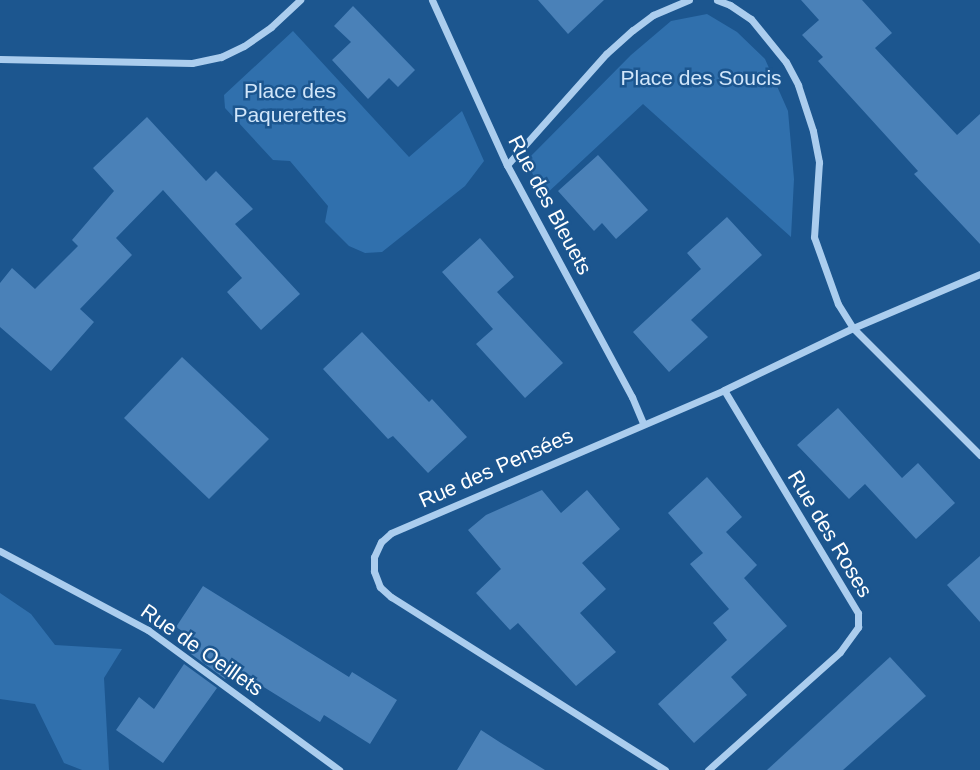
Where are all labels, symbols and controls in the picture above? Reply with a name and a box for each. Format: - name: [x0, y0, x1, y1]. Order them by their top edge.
- park label: Place des Soucis: [620, 65, 782, 91]
- park label: Place des Paquerettes: [233, 78, 347, 128]
- street label: Rue des Bleuets: [503, 131, 597, 279]
- street label: Rue des Pensées: [415, 423, 577, 513]
- street label: Rue des Roses: [782, 466, 878, 602]
- street label: Rue de Oeillets: [136, 599, 268, 701]

